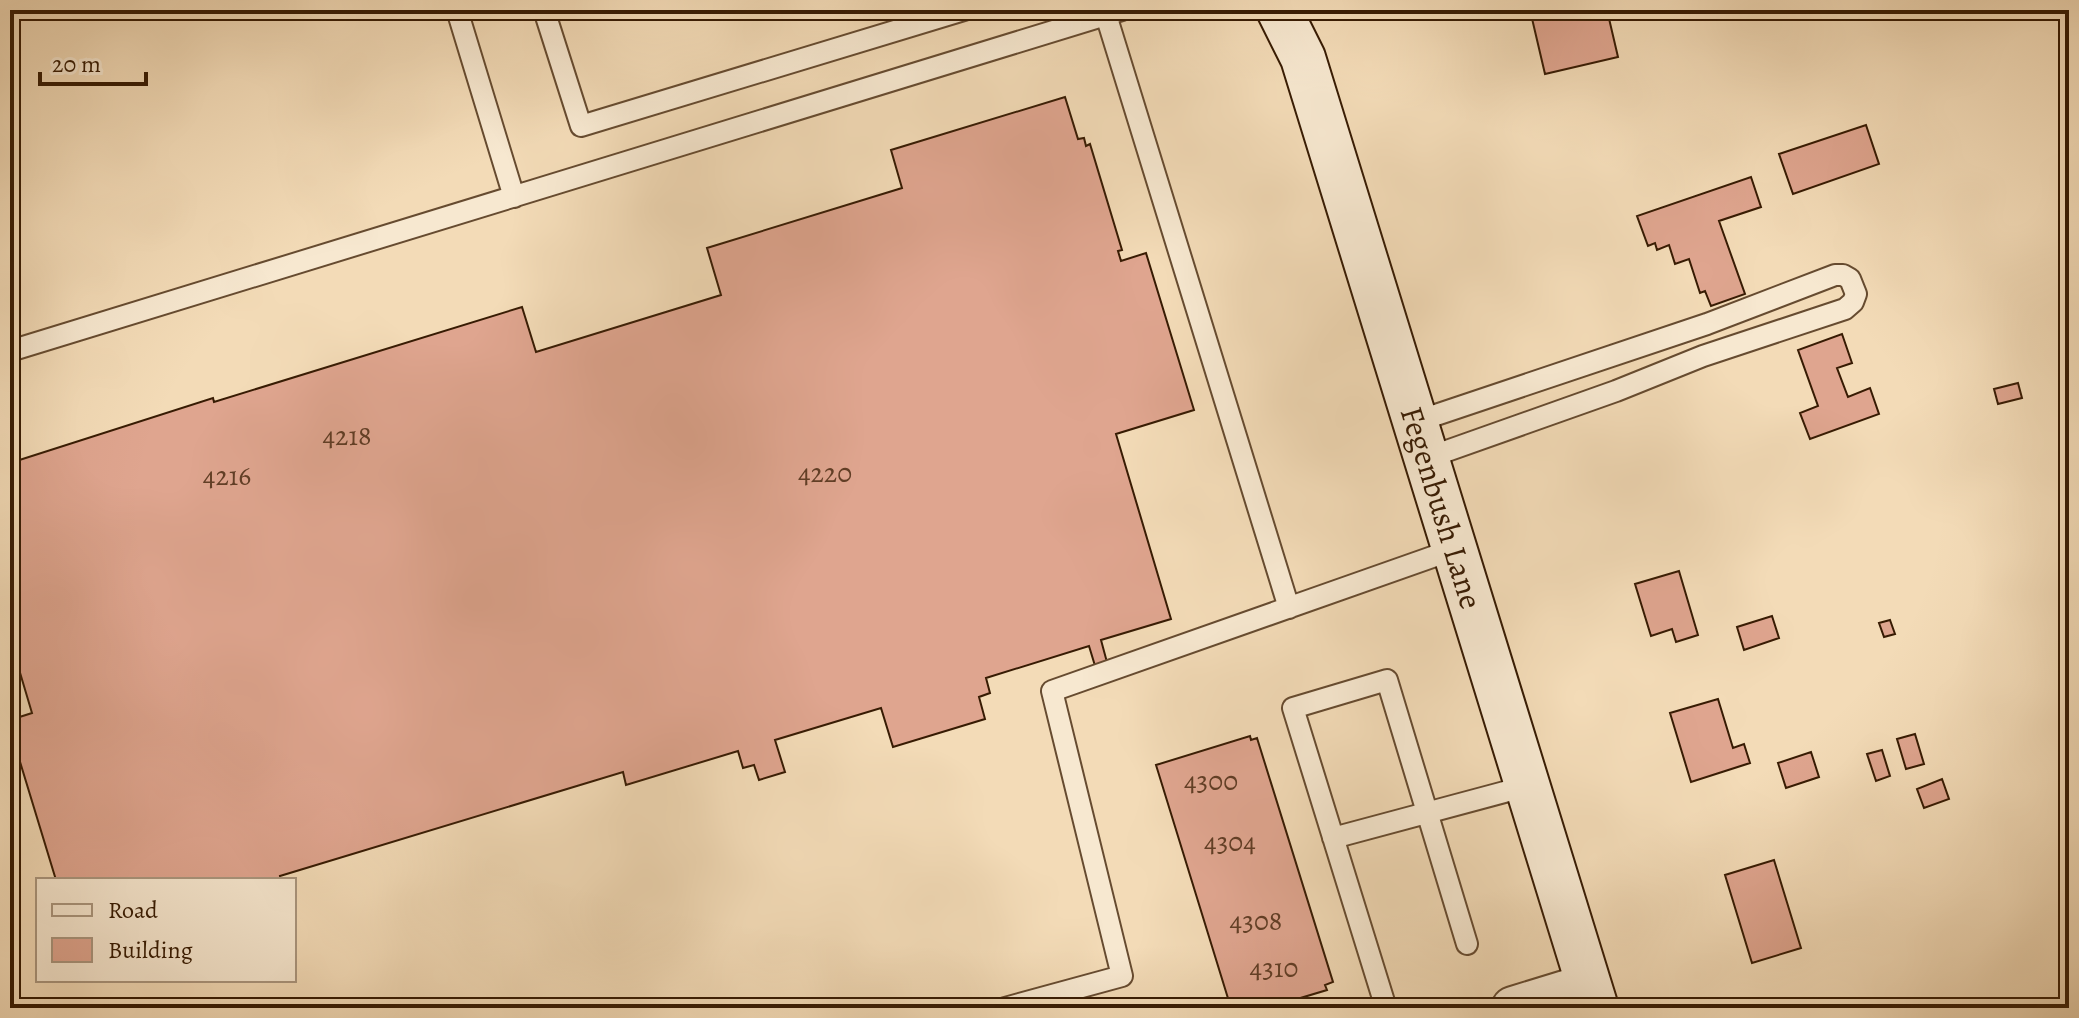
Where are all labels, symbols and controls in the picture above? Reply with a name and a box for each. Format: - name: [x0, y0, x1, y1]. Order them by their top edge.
- scale bar: [40, 36, 146, 86]
- text: 20 m: [52, 48, 101, 80]
- street label: Fegenbush Lane: [1390, 401, 1494, 614]
- house number: 4218: [322, 417, 372, 455]
- house number: 4220: [798, 454, 852, 492]
- house number: 4216: [203, 457, 251, 495]
- house number: 4300: [1184, 762, 1238, 800]
- house number: 4304: [1204, 823, 1256, 861]
- legend: [36, 878, 296, 982]
- text: Road: [108, 894, 158, 926]
- house number: 4308: [1230, 902, 1282, 940]
- text: Building: [108, 934, 193, 966]
- house number: 4310: [1250, 949, 1298, 987]

